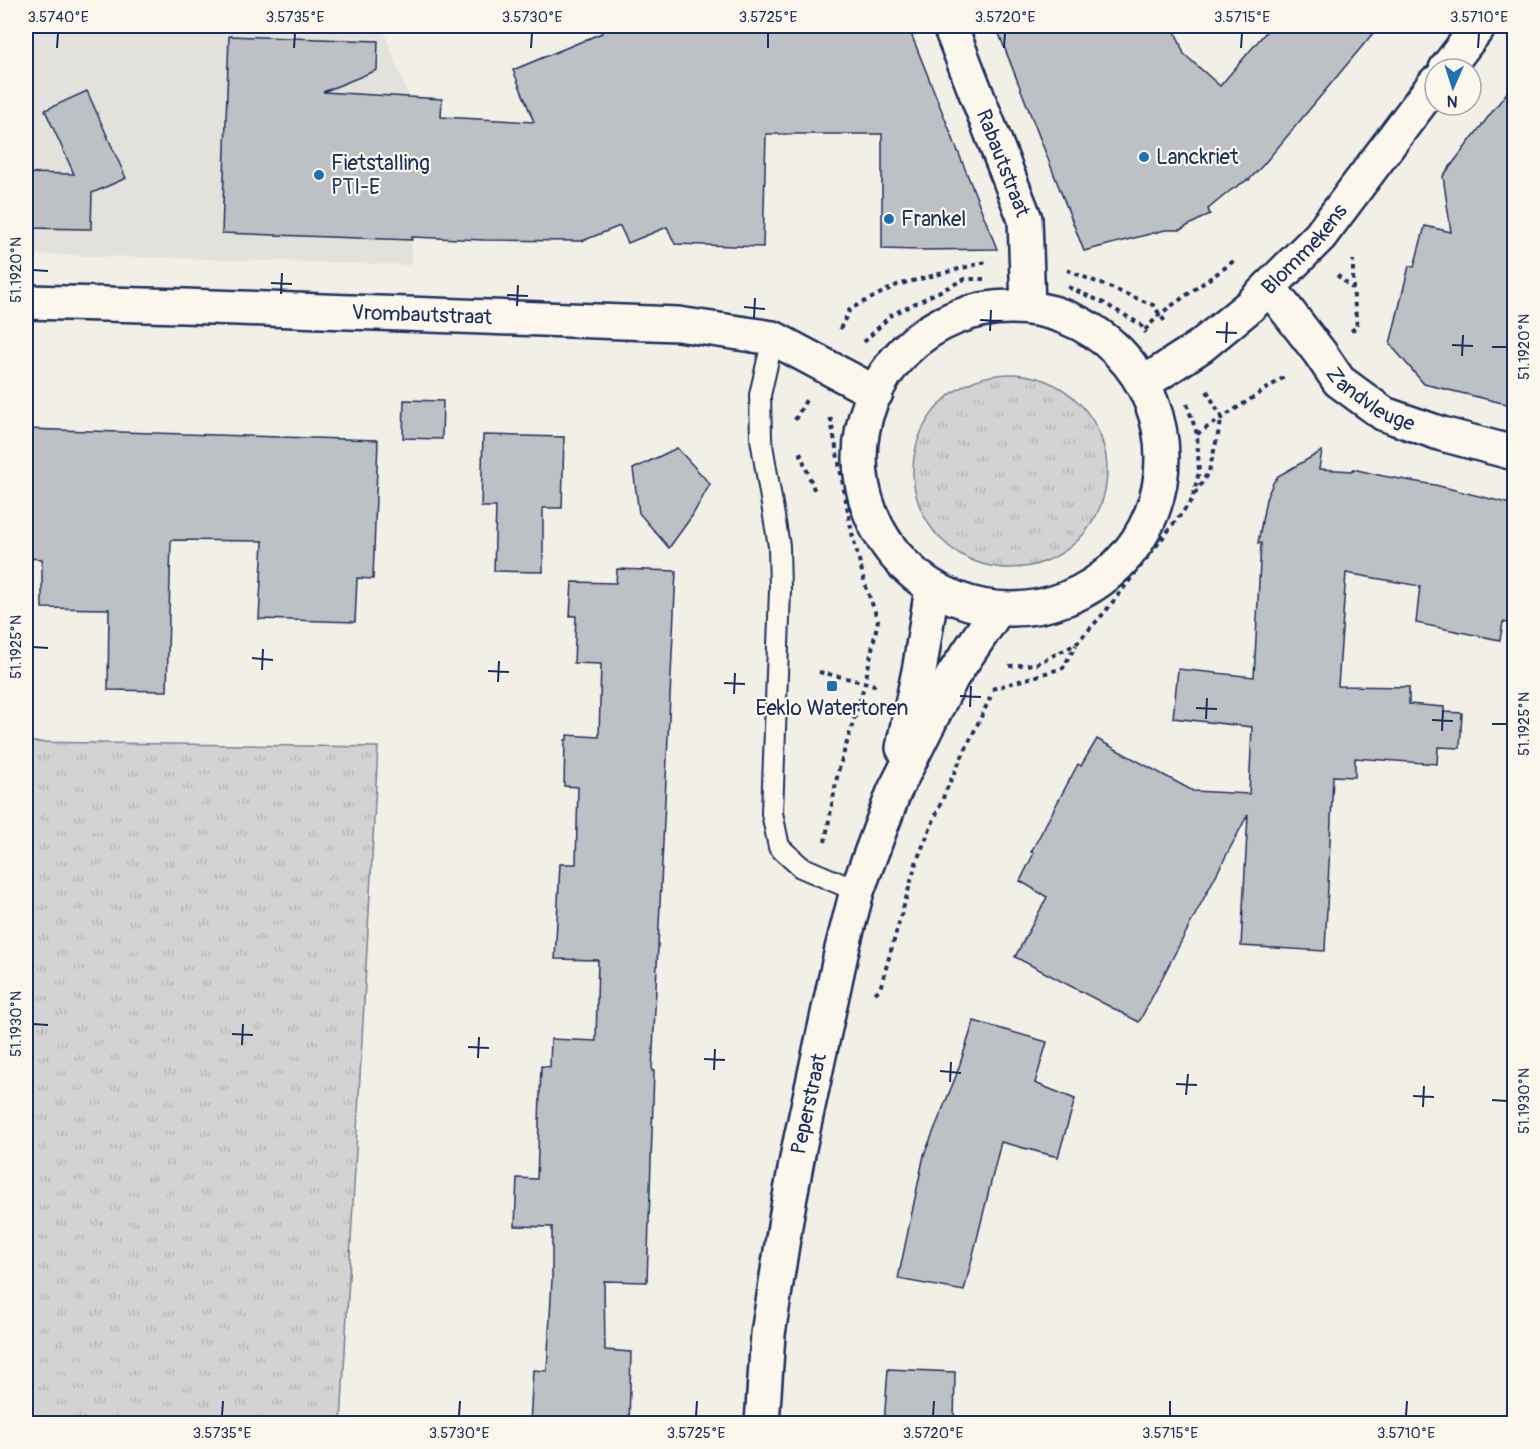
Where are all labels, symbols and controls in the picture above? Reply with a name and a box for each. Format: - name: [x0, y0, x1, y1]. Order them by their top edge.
- text: 3.5740°E: [27, 8, 89, 27]
- text: 3.5735°E: [266, 8, 324, 27]
- text: 3.5730°E: [502, 8, 563, 27]
- text: 3.5725°E: [739, 8, 798, 27]
- text: 3.5720°E: [975, 8, 1036, 27]
- text: 3.5715°E: [1214, 8, 1270, 27]
- text: 3.5710°E: [1450, 8, 1508, 27]
- north arrow: [1423, 57, 1483, 117]
- text: N: [1446, 91, 1458, 111]
- street label: Rabautstraat: [970, 105, 1036, 221]
- place label: Lanckriet: [1156, 144, 1239, 171]
- place label: Fietstalling PTI-E: [331, 150, 430, 201]
- marker: Lanckriet: [1137, 150, 1151, 164]
- marker: Fietstalling PTI-E: [312, 168, 326, 182]
- street label: Blommekens: [1256, 198, 1354, 301]
- place label: Frankel: [901, 206, 966, 233]
- marker: Frankel: [882, 212, 896, 226]
- text: 51.1920°N: [7, 237, 26, 303]
- street label: Vrombautstraat: [351, 299, 493, 331]
- text: 51.1920°N: [1515, 314, 1534, 380]
- street label: Zandvleuge: [1319, 362, 1419, 438]
- text: 51.1925°N: [7, 615, 26, 679]
- marker: Eeklo Watertoren: [825, 679, 839, 693]
- text: 51.1925°N: [1515, 692, 1534, 756]
- place label: Eeklo Watertoren: [756, 695, 908, 722]
- text: 51.1930°N: [7, 991, 26, 1057]
- street label: Peperstraat: [785, 1050, 833, 1156]
- text: 51.1930°N: [1515, 1068, 1534, 1134]
- text: 3.5735°E: [193, 1424, 251, 1443]
- text: 3.5730°E: [429, 1424, 490, 1443]
- text: 3.5725°E: [667, 1424, 726, 1443]
- text: 3.5720°E: [903, 1424, 964, 1443]
- text: 3.5715°E: [1142, 1424, 1198, 1443]
- text: 3.5710°E: [1377, 1424, 1435, 1443]

